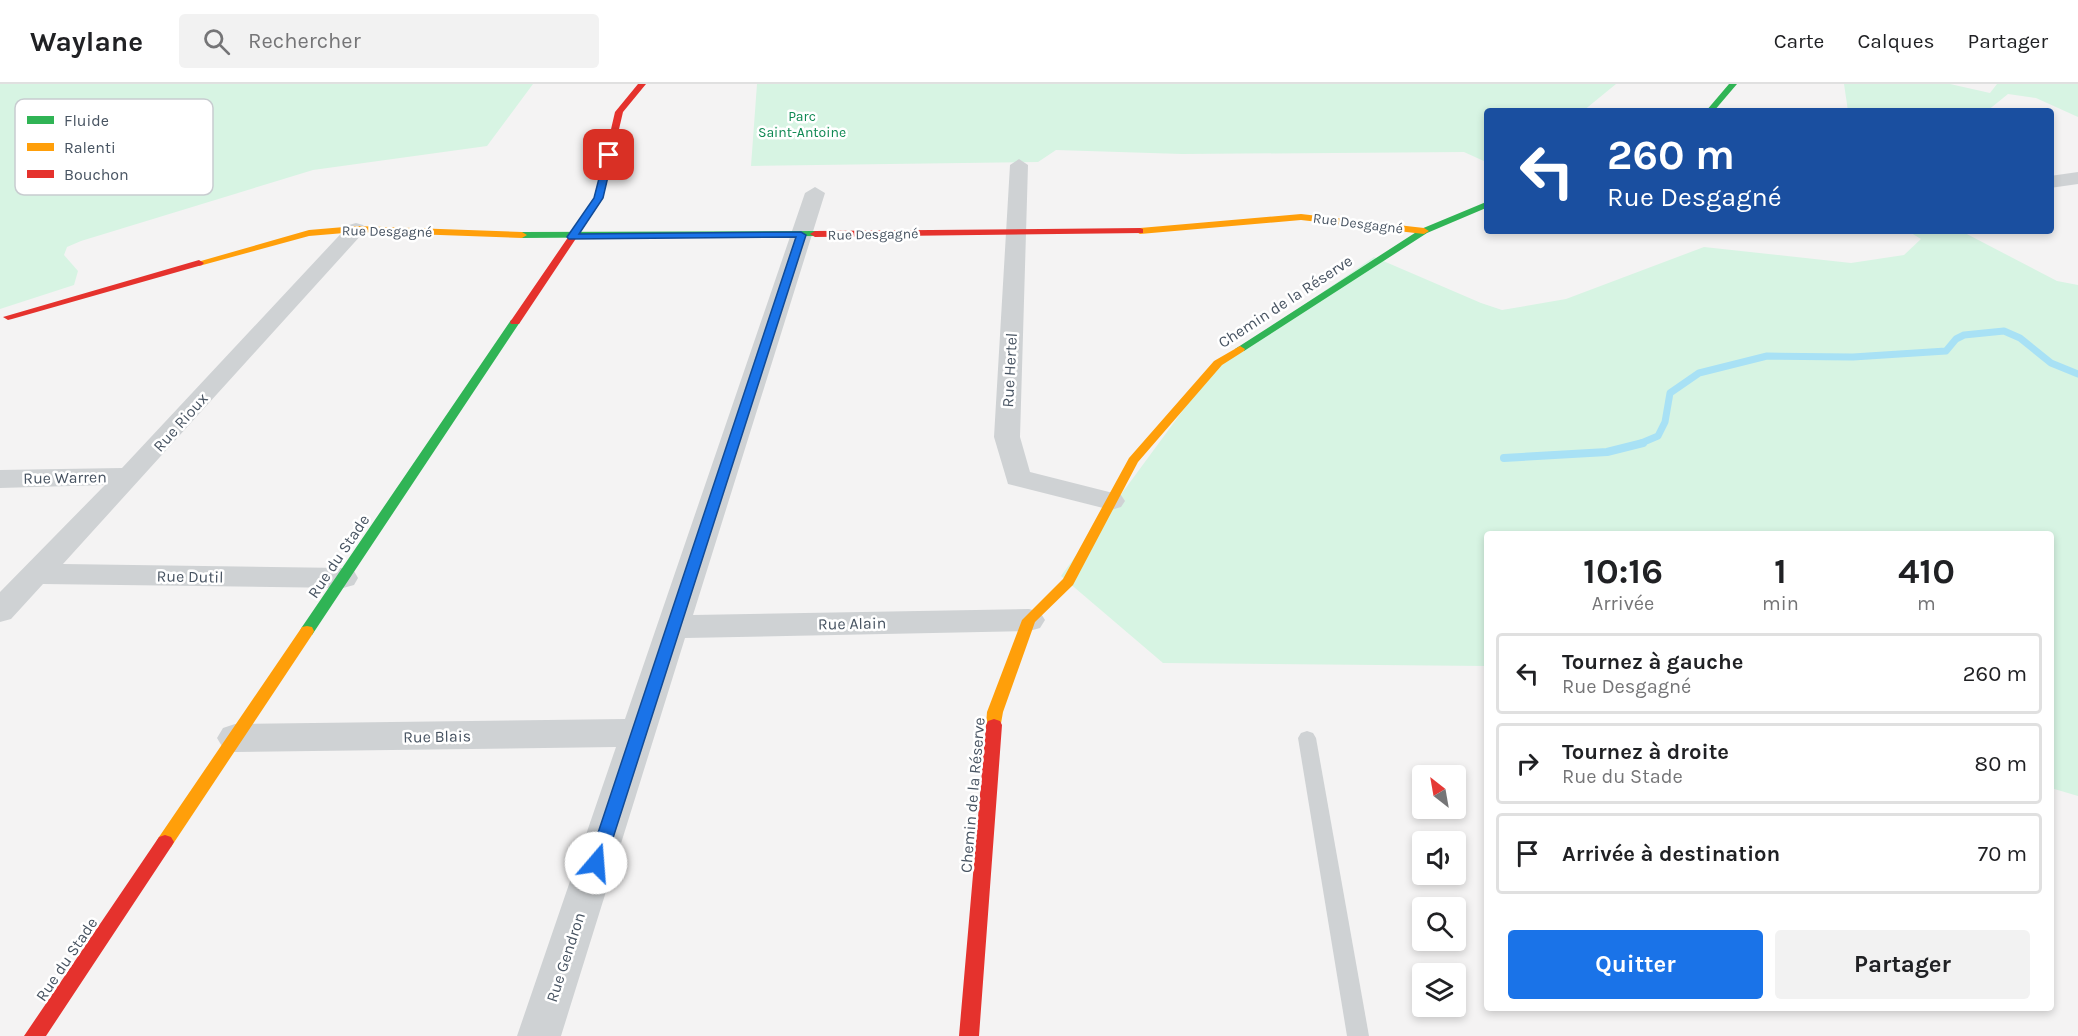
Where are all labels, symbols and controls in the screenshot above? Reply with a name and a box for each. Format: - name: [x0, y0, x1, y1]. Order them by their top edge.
- search box: [179, 14, 599, 68]
- text: Waylane: [30, 25, 143, 58]
- icon: search: [200, 25, 233, 58]
- text: Rechercher: [248, 28, 361, 54]
- text: Carte: [1774, 29, 1824, 53]
- text: Calques: [1857, 29, 1935, 53]
- text: Partager: [1968, 29, 2048, 53]
- legend: [15, 99, 213, 195]
- park label: Parc Saint-Antoine: [758, 108, 846, 141]
- text: Fluide: [64, 111, 109, 130]
- pin: [583, 129, 634, 180]
- text: 260 m: [1607, 130, 1735, 180]
- icon: left: [1508, 132, 1586, 210]
- text: Ralenti: [64, 138, 116, 157]
- icon: arrive: [592, 138, 625, 171]
- text: Bouchon: [64, 165, 129, 184]
- text: Rue Desgagné: [1607, 181, 1782, 213]
- street label: Rue Desgagné: [1312, 210, 1404, 237]
- street label: Rue Desgagné: [342, 222, 432, 241]
- street label: Rue Desgagné: [828, 225, 918, 244]
- street label: Chemin de la Réserve: [1215, 251, 1356, 352]
- street label: Rue Hertel: [998, 332, 1021, 408]
- street label: Rue Rioux: [149, 389, 212, 456]
- street label: Rue Warren: [23, 467, 107, 488]
- street label: Rue du Stade: [304, 511, 373, 602]
- text: 10:16: [1583, 550, 1663, 592]
- text: 1: [1774, 550, 1787, 592]
- text: 410: [1898, 550, 1955, 592]
- street label: Rue Dutil: [156, 566, 224, 587]
- text: Arrivée: [1592, 592, 1654, 615]
- text: min: [1762, 592, 1799, 615]
- text: m: [1917, 592, 1936, 615]
- street label: Rue Alain: [818, 613, 886, 634]
- text: Tournez à gauche: [1562, 649, 1743, 675]
- icon: left: [1511, 657, 1544, 690]
- text: 260 m: [1963, 661, 2027, 687]
- text: Rue Desgagné: [1562, 675, 1691, 698]
- street label: Chemin de la Réserve: [956, 716, 989, 874]
- street label: Rue Blais: [403, 726, 471, 747]
- text: Tournez à droite: [1562, 739, 1729, 765]
- icon: right: [1511, 747, 1544, 780]
- text: 80 m: [1975, 751, 2027, 777]
- north arrow: [1412, 765, 1466, 819]
- map controls: [1412, 765, 1466, 1017]
- text: Rue du Stade: [1562, 765, 1683, 788]
- position arrow: [564, 831, 628, 895]
- button: sound: [1412, 831, 1466, 885]
- icon: arrive: [1511, 837, 1544, 870]
- text: Arrivée à destination: [1562, 841, 1780, 867]
- text: 70 m: [1978, 841, 2027, 867]
- button: search: [1412, 897, 1466, 951]
- street label: Rue Gendron: [542, 910, 589, 1004]
- street label: Rue du Stade: [32, 914, 101, 1005]
- button: Quitter: [1508, 930, 1763, 999]
- button: Partager: [1775, 930, 2030, 999]
- button: layers: [1412, 963, 1466, 1017]

